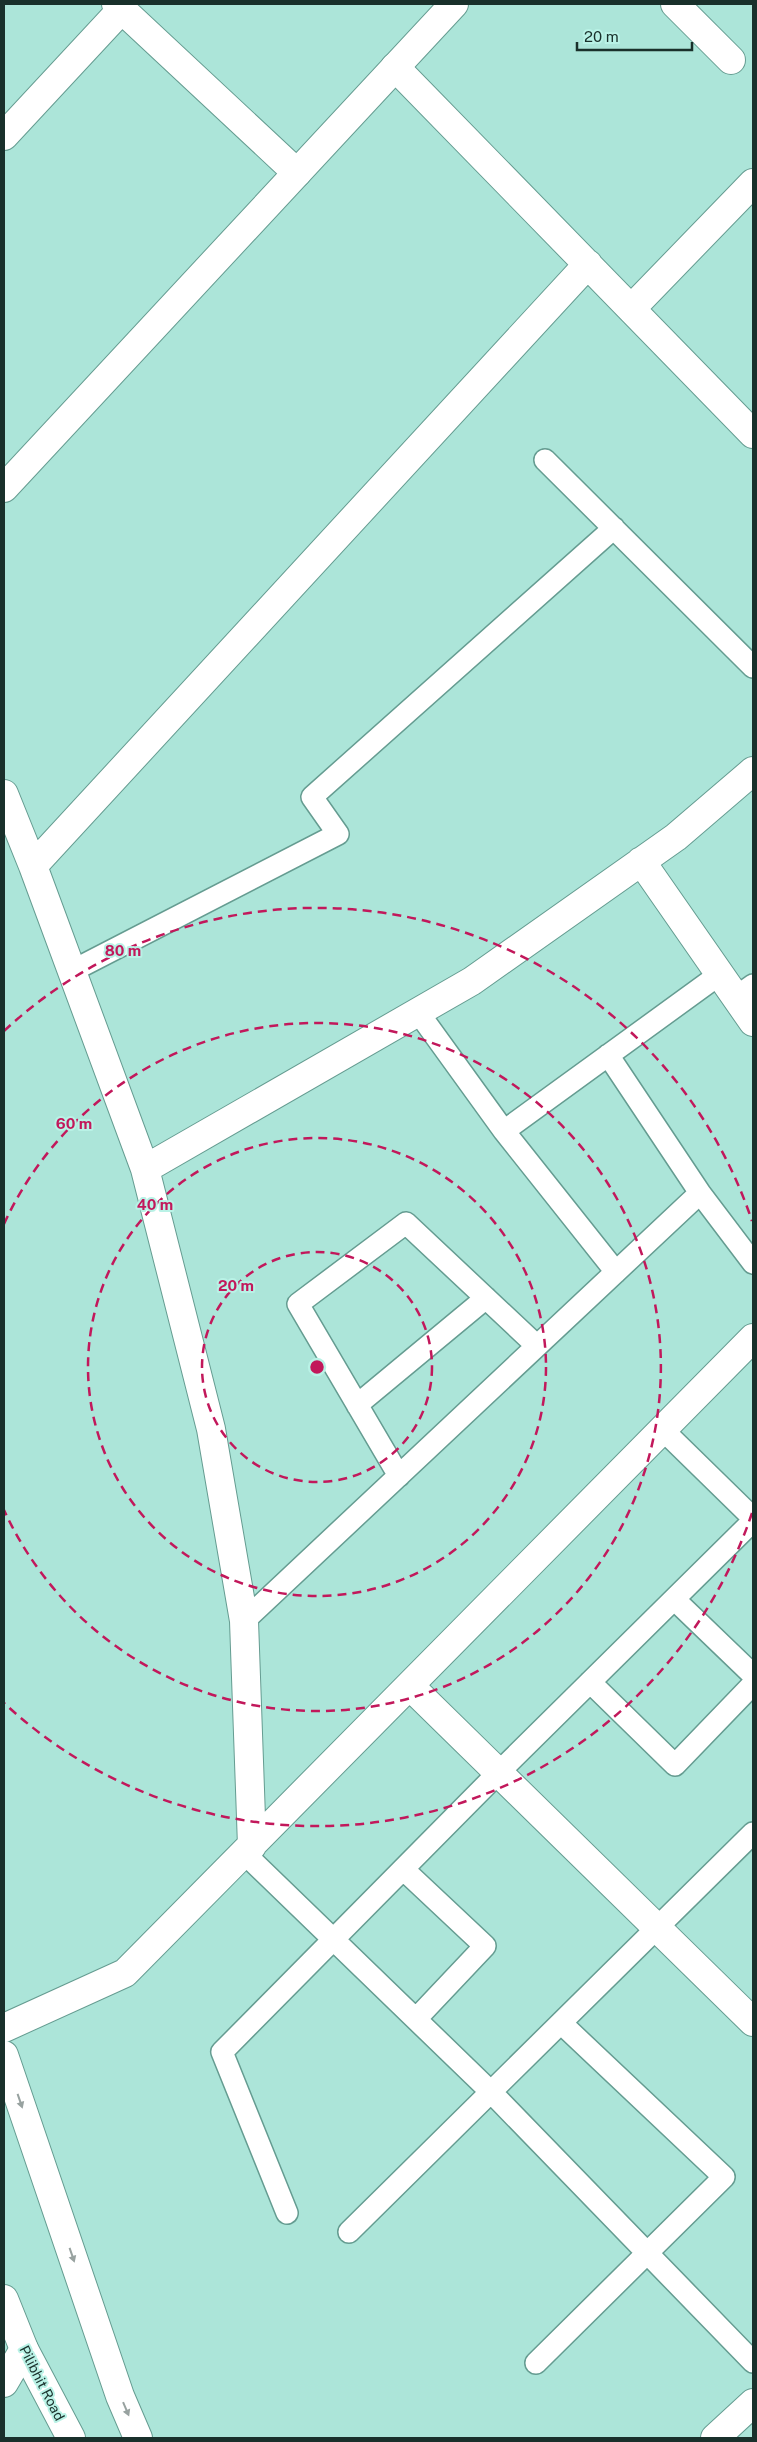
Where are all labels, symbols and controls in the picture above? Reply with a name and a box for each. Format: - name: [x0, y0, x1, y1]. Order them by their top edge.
- scale bar: [577, 20, 692, 52]
- text: 20 m: [584, 28, 619, 45]
- text: 80 m: [105, 942, 141, 959]
- text: 60 m: [56, 1115, 92, 1132]
- text: 40 m: [137, 1196, 173, 1213]
- text: 20 m: [218, 1277, 254, 1294]
- centre of rings: [308, 1358, 326, 1376]
- one-way arrow: [16, 2094, 24, 2109]
- one-way arrow: [68, 2248, 76, 2263]
- street label: Pilibhit Road: [16, 2343, 68, 2423]
- one-way arrow: [122, 2402, 130, 2416]

